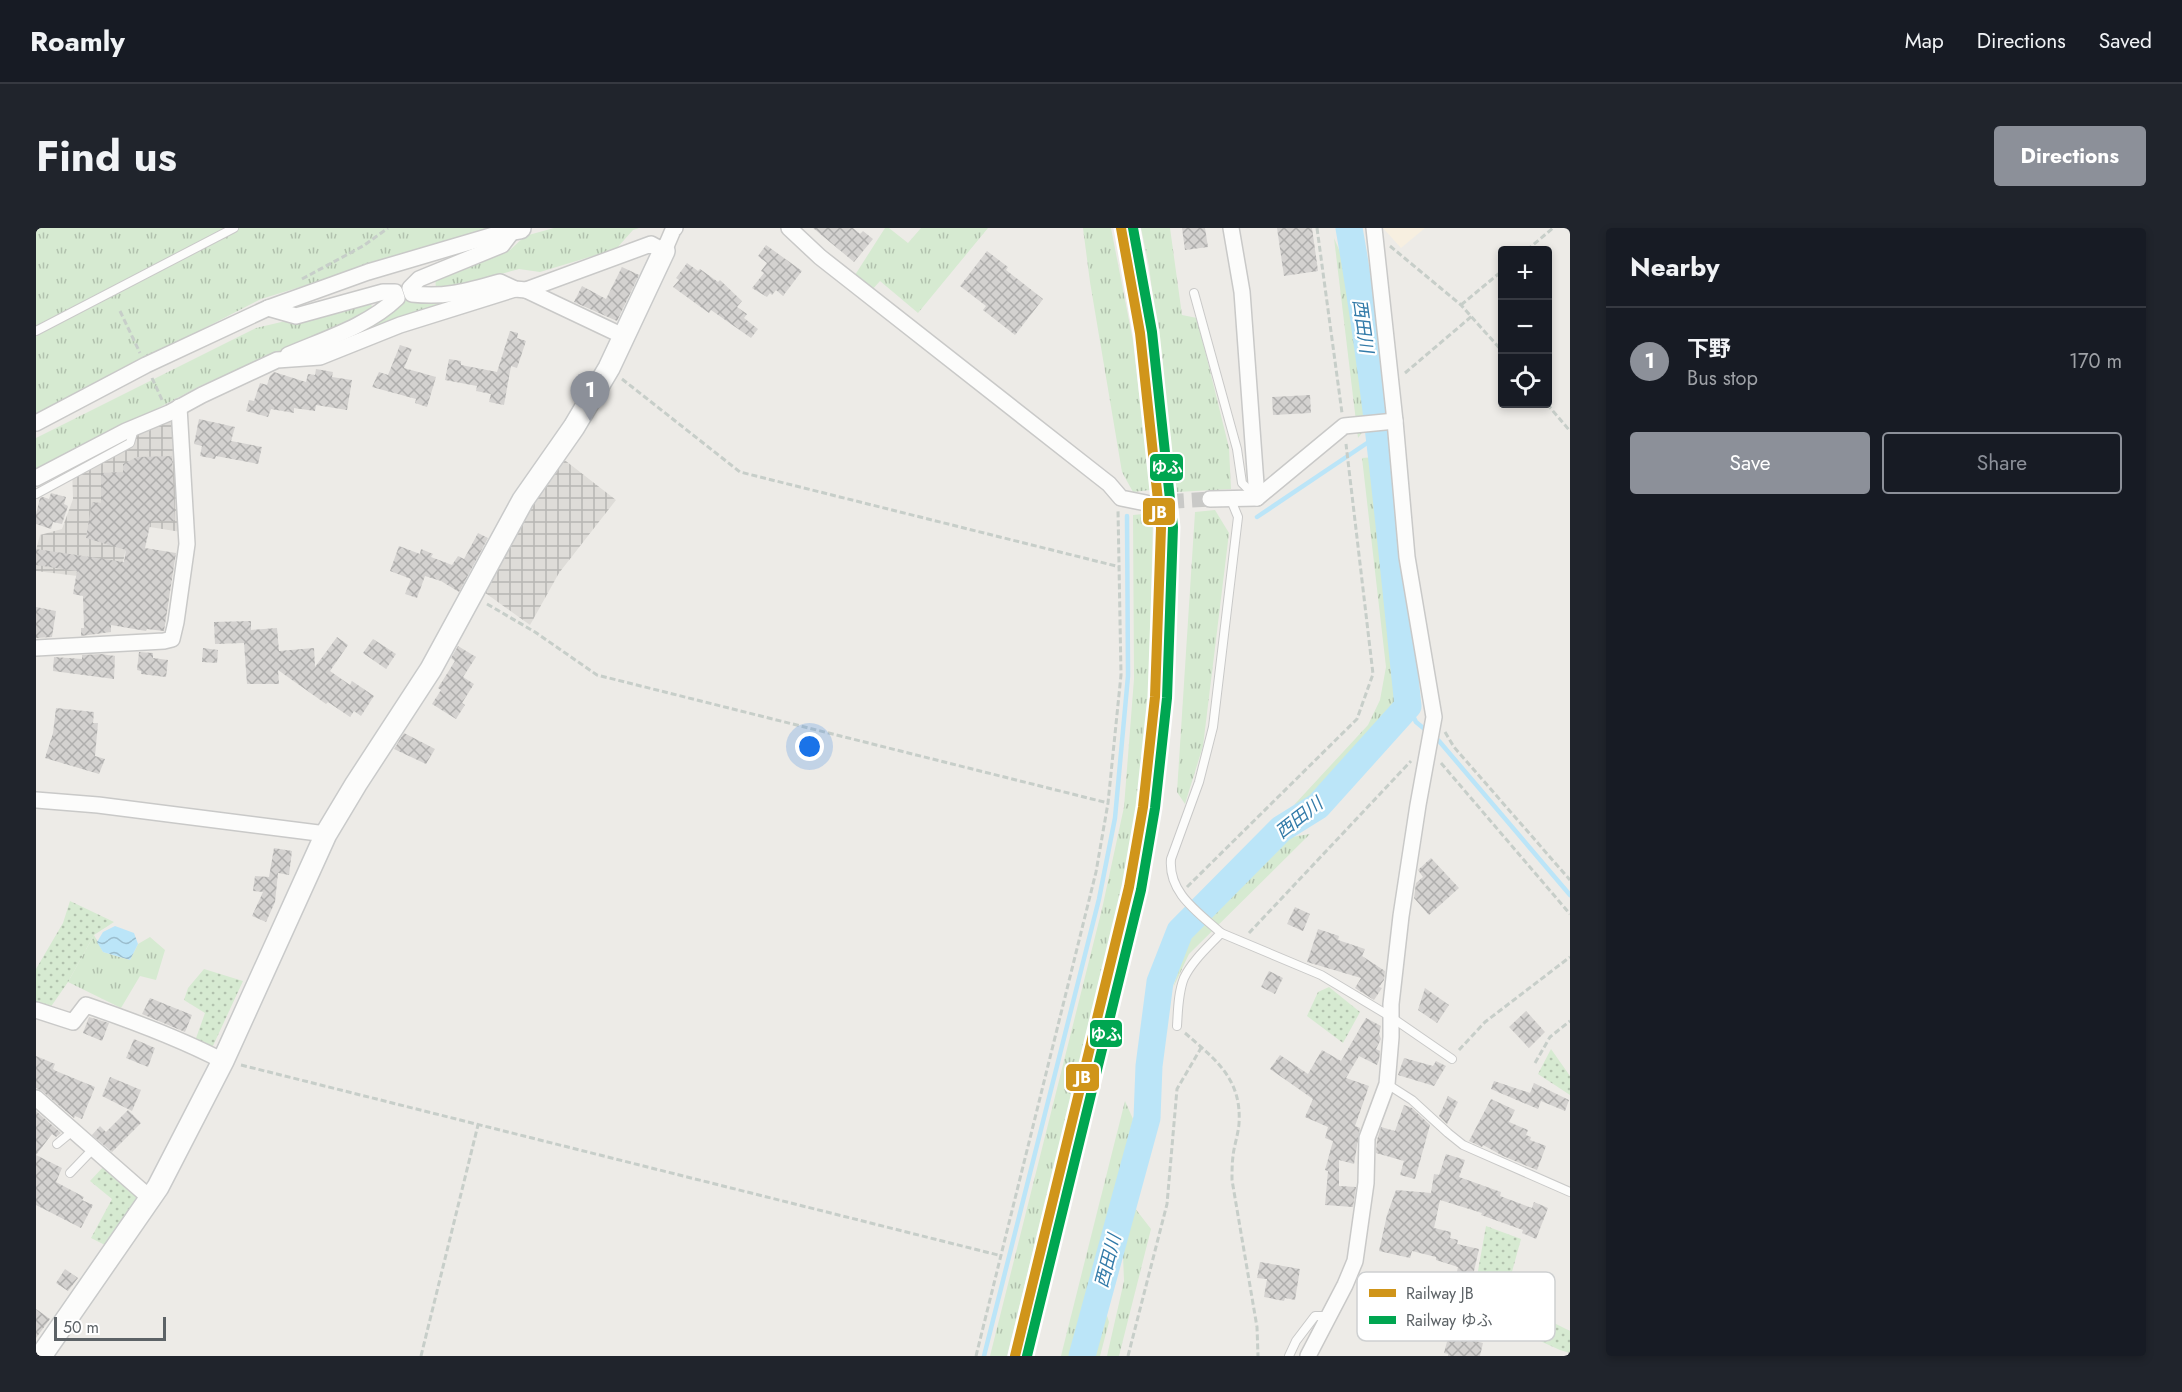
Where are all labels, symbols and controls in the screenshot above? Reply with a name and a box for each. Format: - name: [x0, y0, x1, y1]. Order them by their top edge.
- text: Roamly: [30, 21, 125, 62]
- text: Map: [1905, 26, 1944, 56]
- text: Directions: [1977, 26, 2066, 56]
- text: Saved: [2099, 26, 2152, 56]
- text: Find us: [36, 126, 177, 187]
- button: Directions: [1994, 126, 2146, 186]
- map controls: [1498, 246, 1552, 408]
- button: +: [1498, 246, 1552, 300]
- text: Nearby: [1630, 248, 1719, 286]
- water label: 西田川: [1346, 297, 1380, 357]
- button: −: [1498, 300, 1552, 354]
- text: 下野: [1687, 332, 1731, 364]
- text: 1: [1644, 347, 1655, 376]
- text: 170 m: [2069, 347, 2122, 376]
- button: locate: [1498, 354, 1552, 408]
- text: Bus stop: [1687, 364, 1758, 393]
- pin: 1: [570, 372, 610, 421]
- button: Save: [1630, 432, 1870, 494]
- button: Share: [1882, 432, 2122, 494]
- line badge: ゆふ: [1149, 453, 1184, 482]
- text: ゆふ: [1151, 456, 1183, 479]
- line badge: JB: [1142, 497, 1176, 526]
- text: JB: [1148, 501, 1167, 524]
- your location: [795, 732, 824, 761]
- water label: 西田川: [1270, 790, 1330, 845]
- line badge: ゆふ: [1089, 1019, 1123, 1048]
- text: ゆふ: [1090, 1023, 1122, 1046]
- line badge: JB: [1065, 1063, 1100, 1092]
- text: JB: [1072, 1066, 1091, 1089]
- water label: 西田川: [1088, 1230, 1128, 1290]
- legend: [1357, 1272, 1555, 1341]
- text: Railway JB: [1406, 1282, 1474, 1305]
- text: Railway ゆふ: [1406, 1309, 1493, 1332]
- scale bar: [54, 1314, 166, 1342]
- text: 50 m: [63, 1316, 99, 1339]

